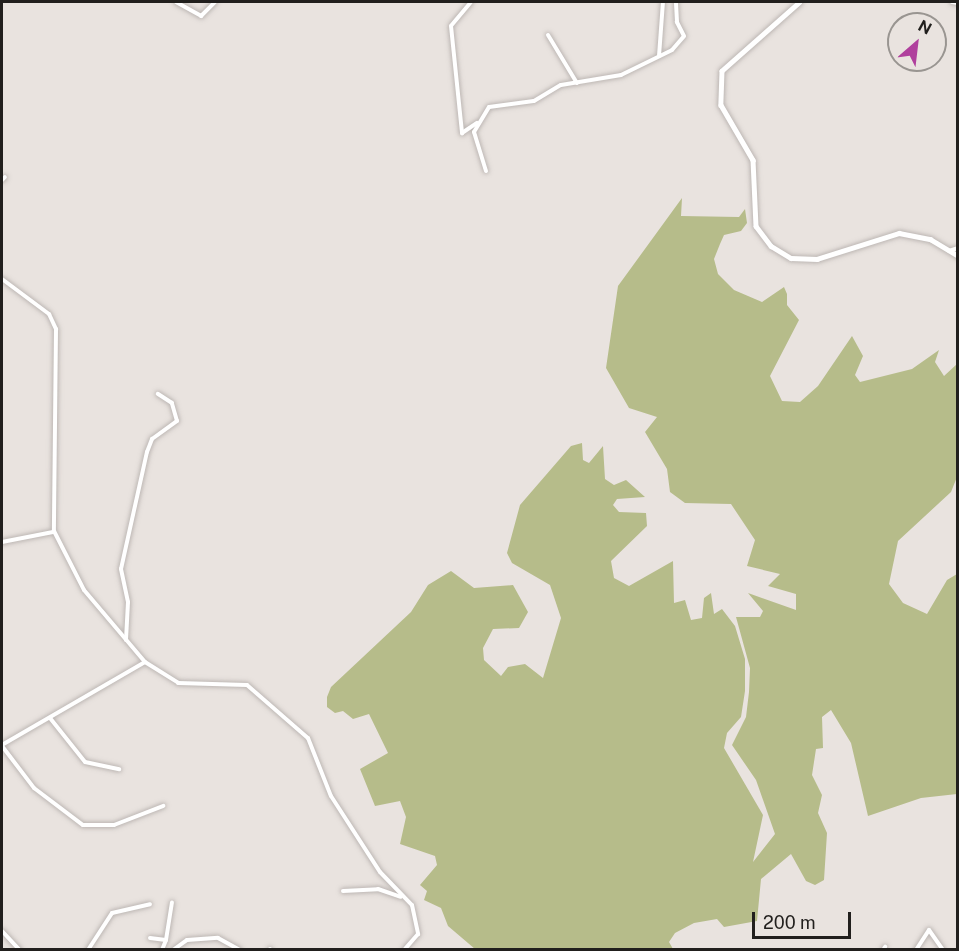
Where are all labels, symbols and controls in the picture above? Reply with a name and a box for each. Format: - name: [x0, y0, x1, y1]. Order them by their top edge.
- north arrow: [887, 12, 947, 72]
- text: N: [915, 16, 935, 39]
- scale bar: [755, 900, 854, 938]
- text: 200 m: [763, 912, 816, 933]

